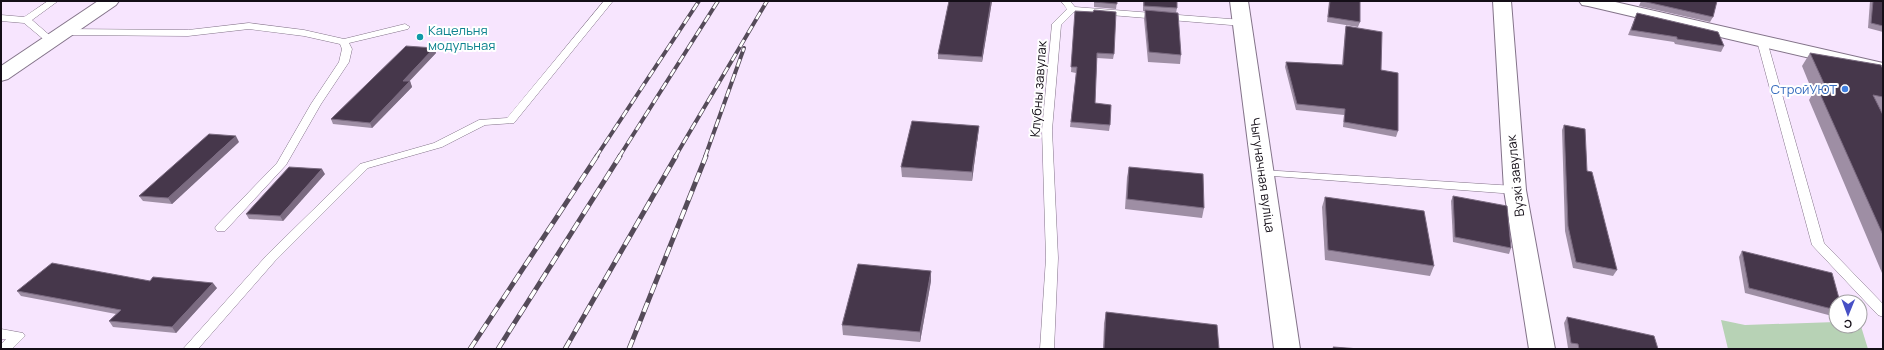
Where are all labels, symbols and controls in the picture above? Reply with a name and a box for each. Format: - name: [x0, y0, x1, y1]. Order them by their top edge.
- place label: Кацельня модульная: [428, 21, 495, 54]
- marker: Кацельня модульная: [415, 32, 425, 42]
- street label: Клубны завулак: [1026, 40, 1050, 138]
- place label: СтройУЮТ: [1771, 80, 1837, 98]
- marker: СтройУЮТ: [1840, 84, 1850, 94]
- street label: Чыгуначная вуліца: [1246, 116, 1280, 234]
- street label: Вузкі завулак: [1502, 134, 1528, 218]
- north arrow: [1828, 294, 1868, 334]
- text: С: [1844, 317, 1852, 332]

